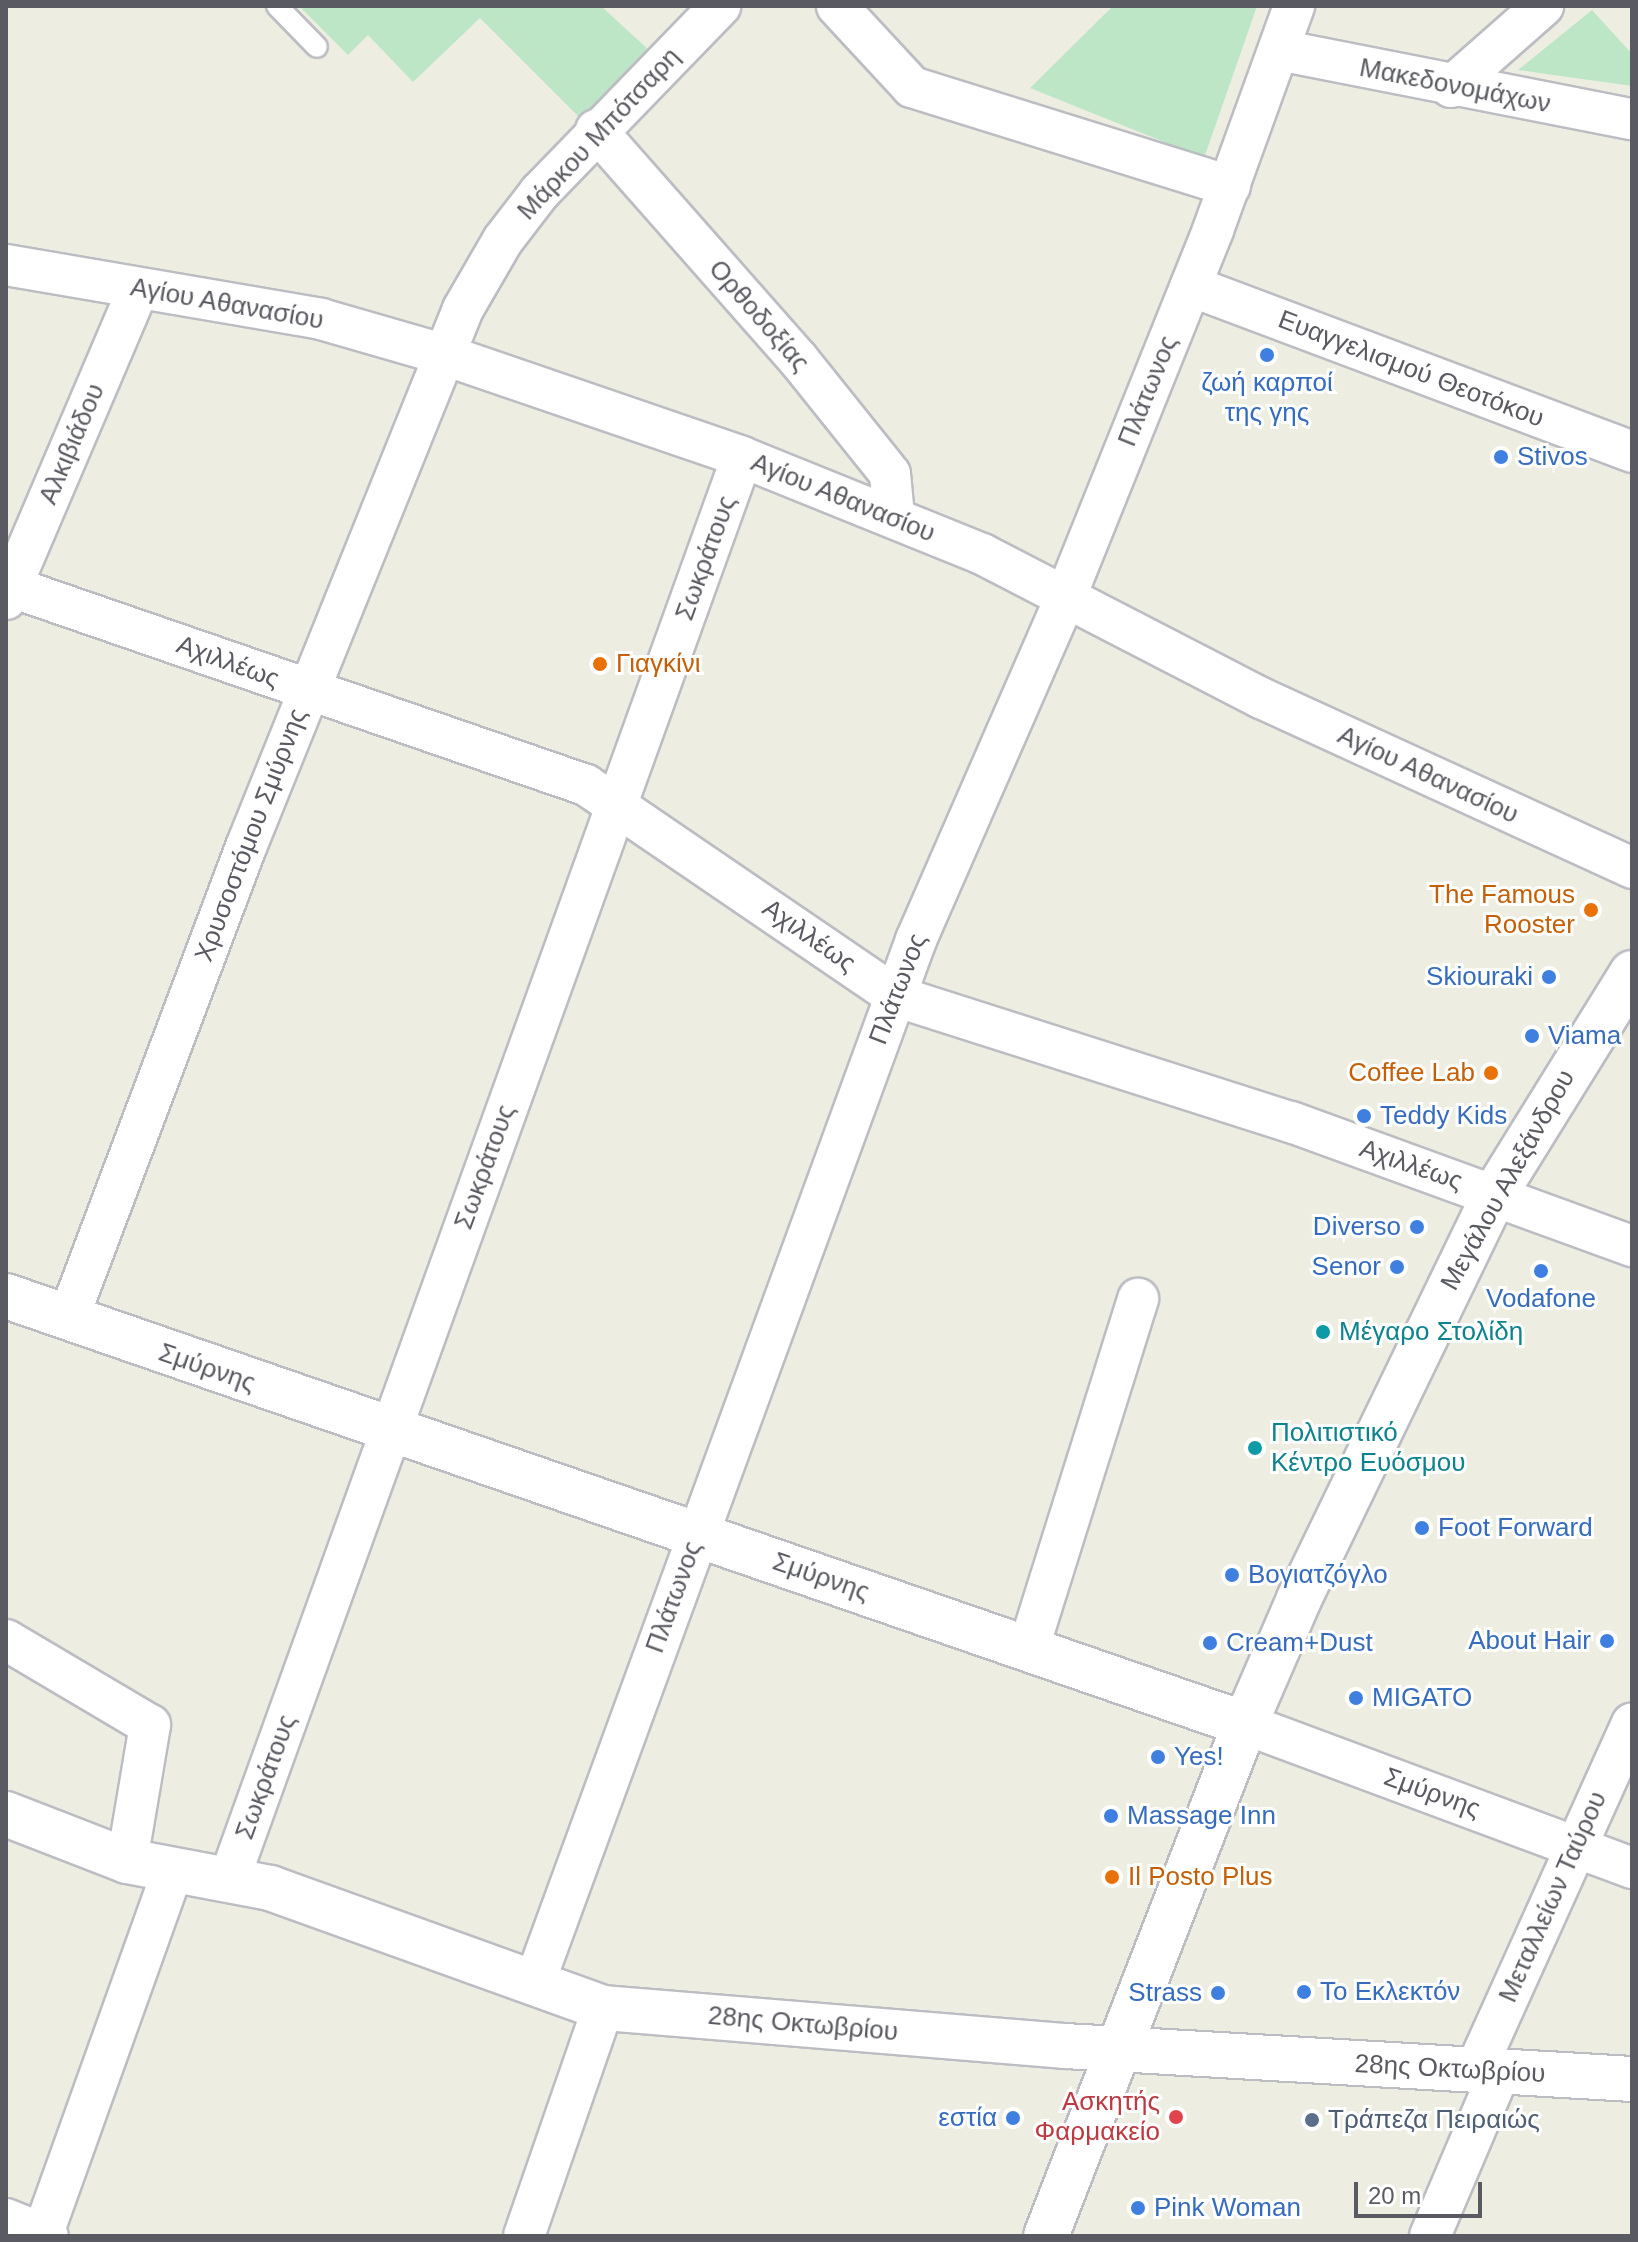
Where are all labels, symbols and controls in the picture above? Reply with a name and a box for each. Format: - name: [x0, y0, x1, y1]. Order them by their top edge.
- street label: Μάρκου Μπότσαρη: [511, 41, 687, 227]
- street label: Μακεδονομάχων: [1357, 52, 1553, 120]
- street label: Ορθοδοξίας: [702, 254, 816, 378]
- street label: Αγίου Αθανασίου: [127, 272, 327, 336]
- street label: Ευαγγελισμού Θεοτόκου: [1274, 304, 1548, 434]
- street label: Πλάτωνος: [1112, 331, 1184, 451]
- marker: ζωή καρποί της γης: [1258, 346, 1276, 364]
- place label: ζωή καρποί της γης: [1201, 367, 1333, 428]
- street label: Αλκιβιάδου: [33, 379, 111, 509]
- place label: Stivos: [1517, 441, 1588, 473]
- street label: Αγίου Αθανασίου: [746, 447, 940, 549]
- marker: Stivos: [1492, 448, 1510, 466]
- street label: Σωκράτους: [669, 491, 743, 625]
- street label: Αχιλλέως: [173, 629, 283, 695]
- place label: Γιαγκίνι: [616, 648, 701, 680]
- marker: Γιαγκίνι: [591, 655, 609, 673]
- street label: Χρυσοστόμου Σμύρνης: [188, 704, 314, 966]
- street label: Αγίου Αθανασίου: [1332, 719, 1524, 831]
- place label: The Famous Rooster: [1429, 879, 1575, 940]
- street label: Αχιλλέως: [756, 893, 862, 979]
- marker: The Famous Rooster: [1582, 901, 1600, 919]
- street label: Πλάτωνος: [863, 929, 933, 1049]
- place label: Skiouraki: [1426, 961, 1533, 993]
- marker: Skiouraki: [1540, 968, 1558, 986]
- place label: Viama: [1548, 1020, 1621, 1052]
- marker: Viama: [1523, 1027, 1541, 1045]
- place label: Coffee Lab: [1348, 1057, 1475, 1089]
- street label: Μεγάλου Αλεξάνδρου: [1434, 1064, 1582, 1296]
- marker: Coffee Lab: [1482, 1064, 1500, 1082]
- street label: Σωκράτους: [448, 1100, 522, 1234]
- place label: Teddy Kids: [1380, 1100, 1507, 1132]
- marker: Teddy Kids: [1355, 1107, 1373, 1125]
- street label: Αχιλλέως: [1355, 1133, 1467, 1197]
- place label: Diverso: [1313, 1211, 1401, 1243]
- marker: Diverso: [1408, 1218, 1426, 1236]
- place label: Senor: [1312, 1251, 1381, 1283]
- marker: Senor: [1388, 1258, 1406, 1276]
- marker: Vodafone: [1532, 1262, 1550, 1280]
- place label: Vodafone: [1486, 1283, 1596, 1315]
- place label: Μέγαρο Στολίδη: [1339, 1316, 1523, 1348]
- marker: Μέγαρο Στολίδη: [1314, 1323, 1332, 1341]
- street label: Σμύρνης: [155, 1337, 259, 1399]
- place label: Πολιτιστικό Κέντρο Ευόσμου: [1271, 1417, 1465, 1478]
- marker: Πολιτιστικό Κέντρο Ευόσμου: [1246, 1439, 1264, 1457]
- place label: Foot Forward: [1438, 1512, 1593, 1544]
- marker: Foot Forward: [1413, 1519, 1431, 1537]
- street label: Πλάτωνος: [639, 1537, 709, 1657]
- street label: Σμύρνης: [769, 1546, 873, 1608]
- place label: Βογιατζόγλο: [1248, 1559, 1388, 1591]
- marker: Βογιατζόγλο: [1223, 1566, 1241, 1584]
- place label: About Hair: [1468, 1625, 1591, 1657]
- place label: Cream+Dust: [1226, 1627, 1373, 1659]
- marker: About Hair: [1598, 1632, 1616, 1650]
- marker: Cream+Dust: [1201, 1634, 1219, 1652]
- place label: MIGATO: [1372, 1682, 1472, 1714]
- marker: MIGATO: [1347, 1689, 1365, 1707]
- street label: Σωκράτους: [229, 1710, 303, 1844]
- place label: Yes!: [1174, 1741, 1224, 1773]
- marker: Yes!: [1149, 1748, 1167, 1766]
- street label: Σμύρνης: [1380, 1761, 1484, 1825]
- street label: Μεταλλείων Ταύρου: [1492, 1787, 1614, 2007]
- place label: Massage Inn: [1127, 1800, 1276, 1832]
- marker: Massage Inn: [1102, 1807, 1120, 1825]
- place label: Il Posto Plus: [1128, 1861, 1273, 1893]
- marker: Il Posto Plus: [1103, 1868, 1121, 1886]
- place label: Το Εκλεκτόν: [1320, 1976, 1460, 2008]
- place label: Strass: [1128, 1977, 1202, 2009]
- marker: Το Εκλεκτόν: [1295, 1983, 1313, 2001]
- marker: Strass: [1209, 1984, 1227, 2002]
- street label: 28ης Οκτωβρίου: [707, 2000, 899, 2048]
- street label: 28ης Οκτωβρίου: [1354, 2048, 1546, 2090]
- place label: Ασκητής Φαρμακείο: [1035, 2086, 1160, 2148]
- place label: εστία: [938, 2102, 997, 2134]
- place label: Τράπεζα Πειραιώς: [1328, 2104, 1540, 2136]
- marker: Ασκητής Φαρμακείο: [1167, 2108, 1185, 2126]
- marker: εστία: [1004, 2109, 1022, 2127]
- marker: Τράπεζα Πειραιώς: [1303, 2111, 1321, 2129]
- scale bar: [1358, 2166, 1486, 2216]
- text: 20 m: [1368, 2182, 1421, 2209]
- place label: Pink Woman: [1154, 2192, 1301, 2224]
- marker: Pink Woman: [1129, 2199, 1147, 2217]

